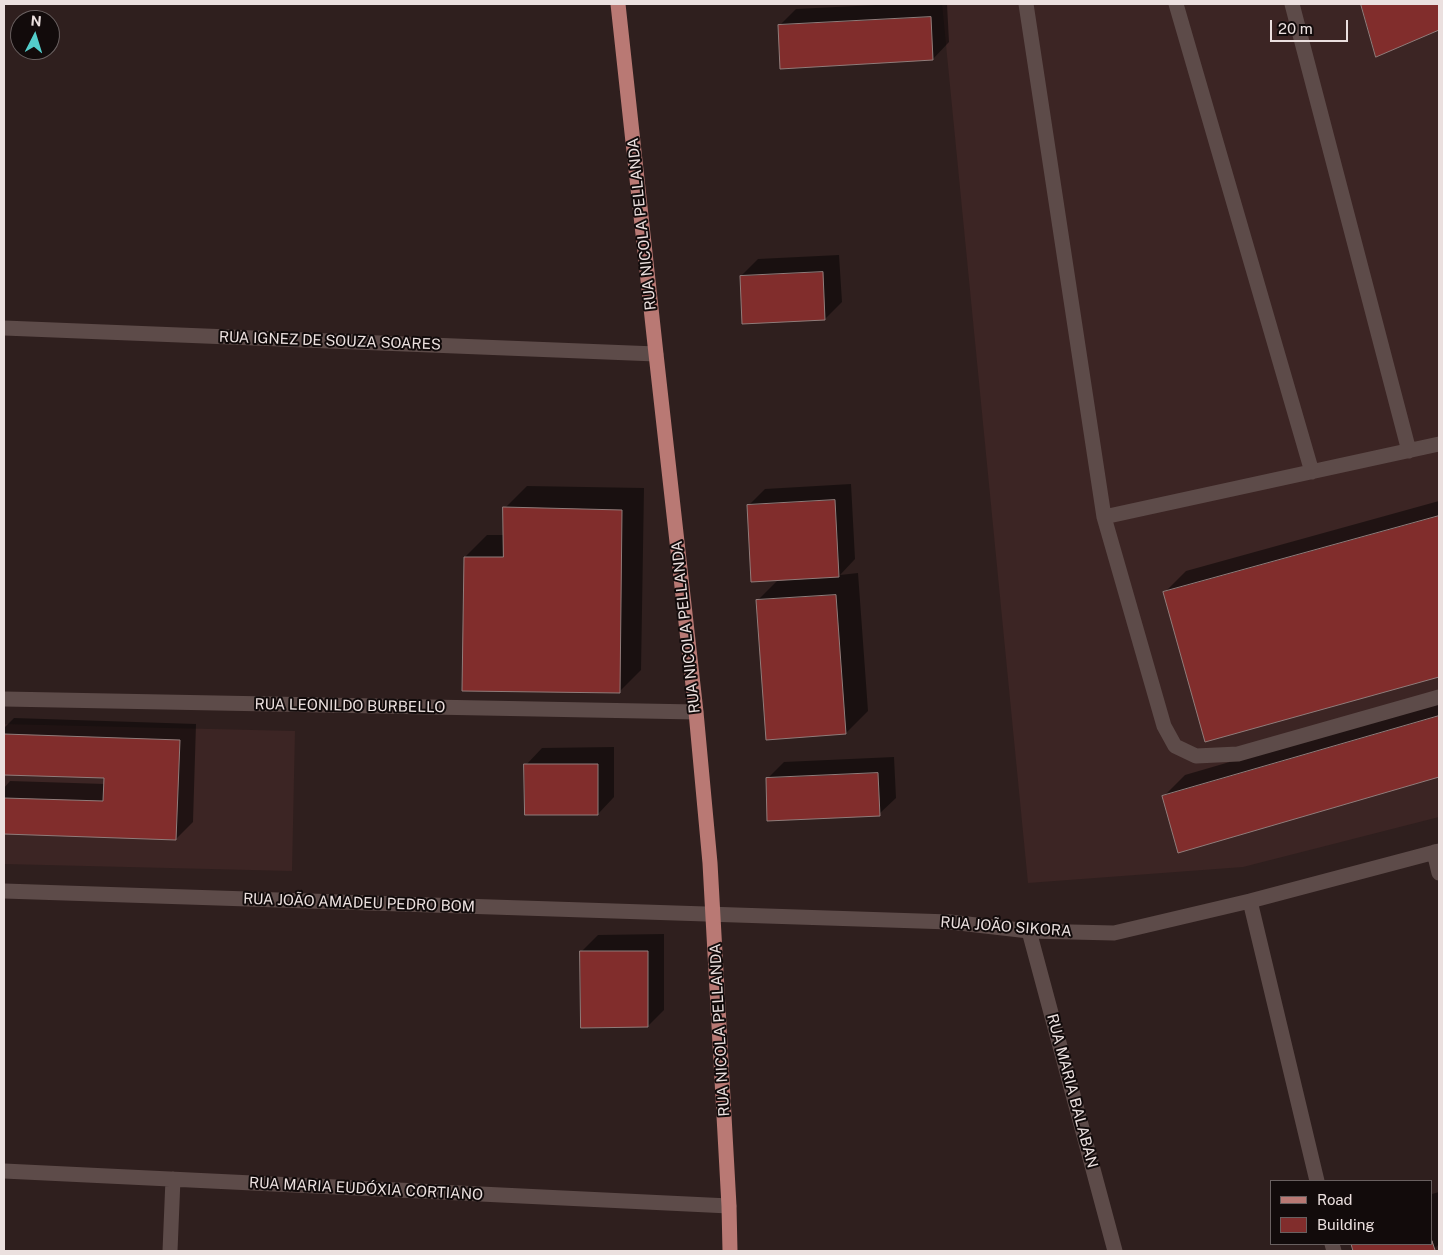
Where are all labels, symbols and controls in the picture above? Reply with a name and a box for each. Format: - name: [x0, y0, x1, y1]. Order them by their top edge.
- north arrow: [10, 10, 60, 60]
- scale bar: [1273, 10, 1350, 42]
- text: N: [30, 13, 42, 29]
- text: 20 m: [1278, 20, 1313, 37]
- street label: RUA NICOLA PELLANDA: [624, 137, 660, 311]
- street label: RUA IGNEZ DE SOUZA SOARES: [219, 328, 441, 354]
- street label: RUA NICOLA PELLANDA: [668, 540, 704, 714]
- street label: RUA LEONILDO BURBELLO: [255, 695, 445, 717]
- street label: RUA JOÃO AMADEU PEDRO BOM: [243, 890, 475, 916]
- street label: RUA JOÃO SIKORA: [940, 913, 1072, 941]
- street label: RUA NICOLA PELLANDA: [706, 943, 734, 1117]
- street label: RUA MARIA BALABAN: [1043, 1012, 1101, 1170]
- street label: RUA MARIA EUDÓXIA CORTIANO: [249, 1174, 483, 1204]
- legend: [1270, 1180, 1433, 1245]
- text: Road: [1317, 1191, 1353, 1208]
- text: Building: [1317, 1216, 1375, 1233]

